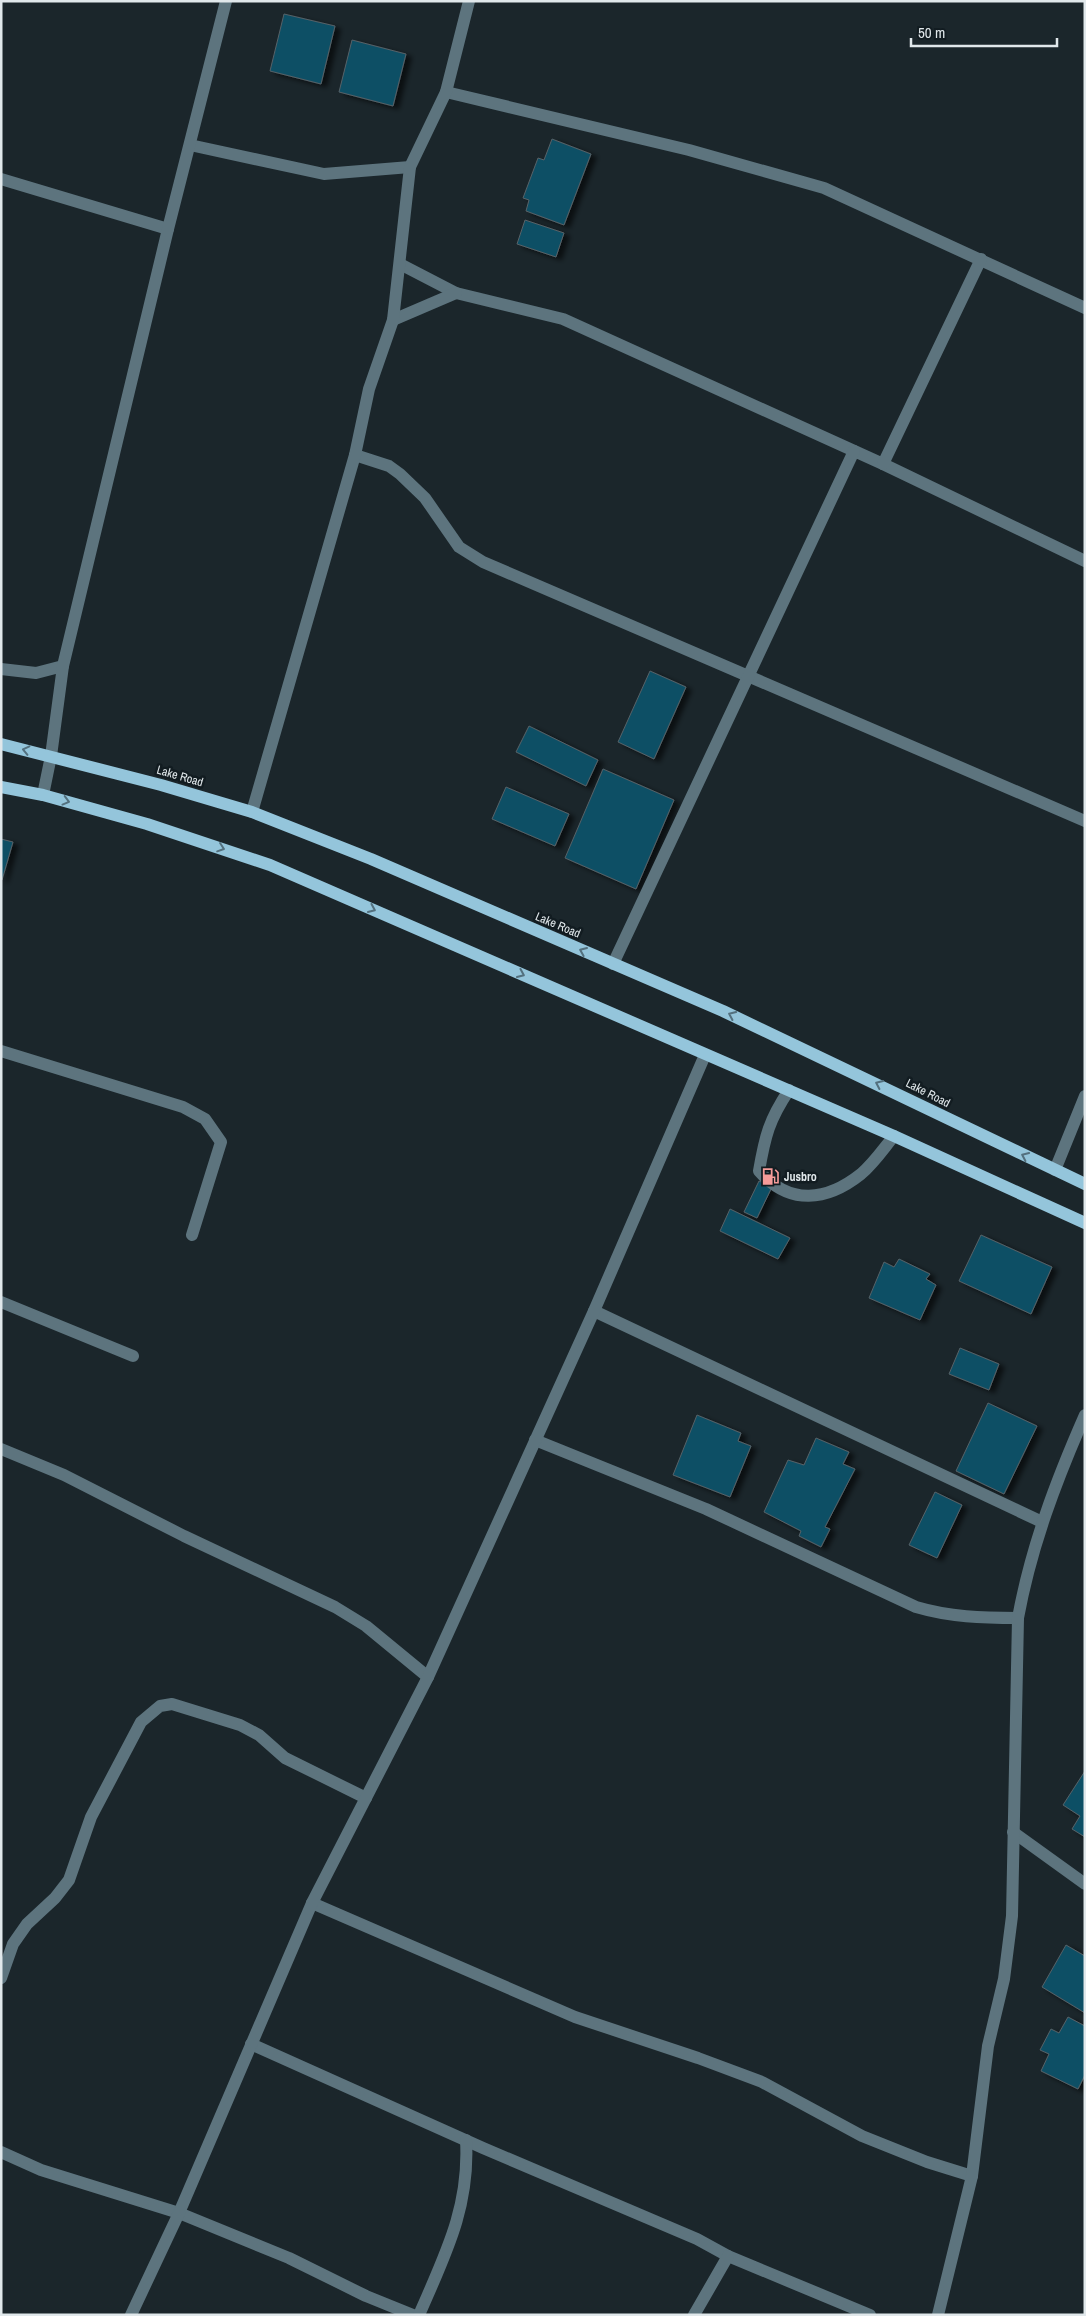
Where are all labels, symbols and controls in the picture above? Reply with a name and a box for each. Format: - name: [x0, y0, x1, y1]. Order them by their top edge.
- scale bar: [911, 15, 1057, 47]
- text: 50 m: [918, 22, 945, 43]
- one-way arrow: [22, 745, 31, 756]
- street label: Lake Road: [155, 762, 205, 790]
- one-way arrow: [61, 796, 69, 806]
- one-way arrow: [217, 843, 225, 853]
- one-way arrow: [367, 903, 376, 914]
- street label: Lake Road: [533, 908, 583, 942]
- one-way arrow: [579, 946, 588, 957]
- one-way arrow: [516, 968, 525, 979]
- one-way arrow: [728, 1011, 737, 1022]
- street label: Lake Road: [903, 1075, 953, 1111]
- one-way arrow: [875, 1080, 884, 1090]
- one-way arrow: [1021, 1152, 1030, 1162]
- fuel station icon: Jusbro: [760, 1167, 780, 1187]
- place label: Jusbro: [784, 1169, 817, 1185]

